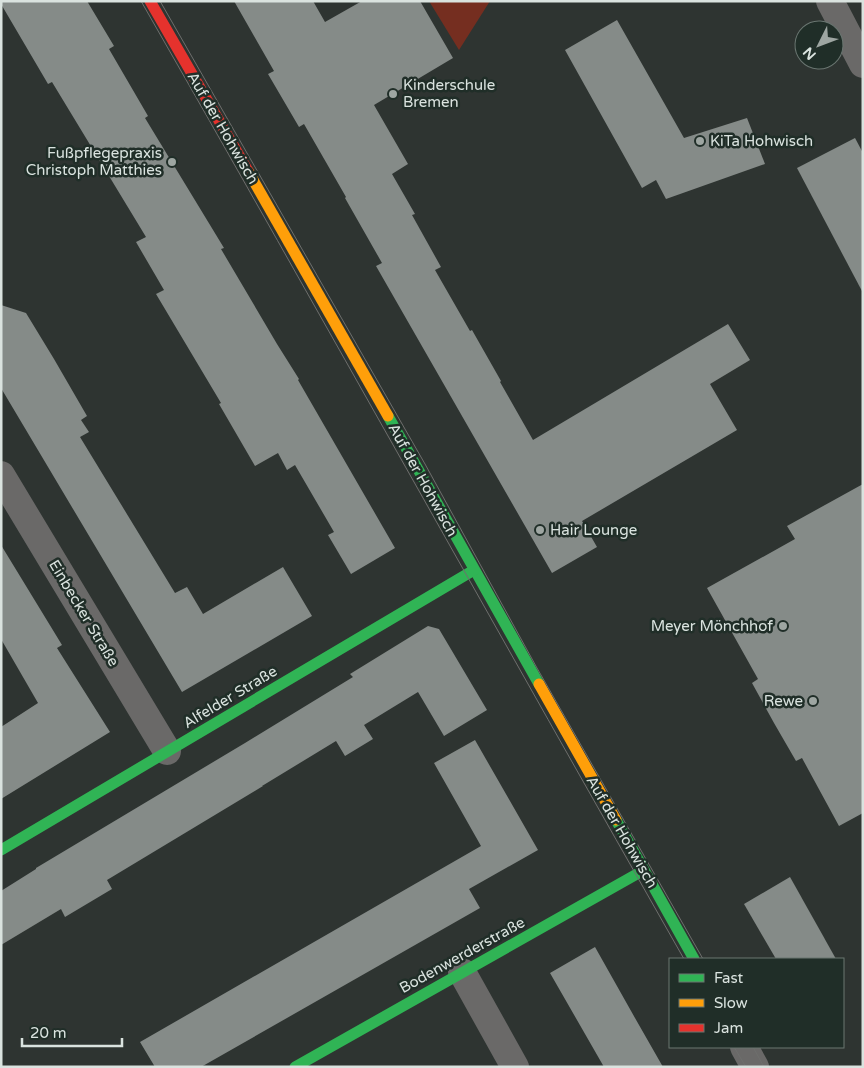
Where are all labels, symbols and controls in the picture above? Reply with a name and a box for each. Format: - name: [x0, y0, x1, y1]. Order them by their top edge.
- north arrow: [794, 20, 844, 70]
- text: N: [800, 43, 820, 63]
- street label: Auf der Hohwisch: [184, 69, 262, 187]
- place label: Kinderschule Bremen: [403, 76, 495, 111]
- marker: Kinderschule Bremen: [387, 88, 399, 100]
- place label: KiTa Hohwisch: [710, 132, 813, 150]
- marker: KiTa Hohwisch: [694, 135, 706, 147]
- place label: Fußpflegepraxis Christoph Matthies: [26, 144, 162, 179]
- marker: Fußpflegepraxis Christoph Matthies: [166, 156, 178, 168]
- street label: Auf der Hohwisch: [384, 420, 462, 540]
- place label: Hair Lounge: [550, 521, 637, 539]
- marker: Hair Lounge: [534, 524, 546, 536]
- street label: Einbecker Straße: [45, 557, 123, 669]
- place label: Meyer Mönchhof: [651, 617, 773, 635]
- marker: Meyer Mönchhof: [777, 620, 789, 632]
- street label: Alfelder Straße: [180, 662, 280, 732]
- place label: Rewe: [764, 692, 803, 710]
- marker: Rewe: [807, 695, 819, 707]
- street label: Auf der Hohwisch: [583, 773, 661, 891]
- street label: Bodenwerderstraße: [396, 913, 528, 997]
- legend: [669, 958, 844, 1048]
- text: Fast: [714, 969, 744, 987]
- text: Slow: [714, 994, 748, 1012]
- scale bar: [22, 1016, 122, 1048]
- text: Jam: [714, 1019, 743, 1037]
- text: 20 m: [30, 1024, 67, 1042]

